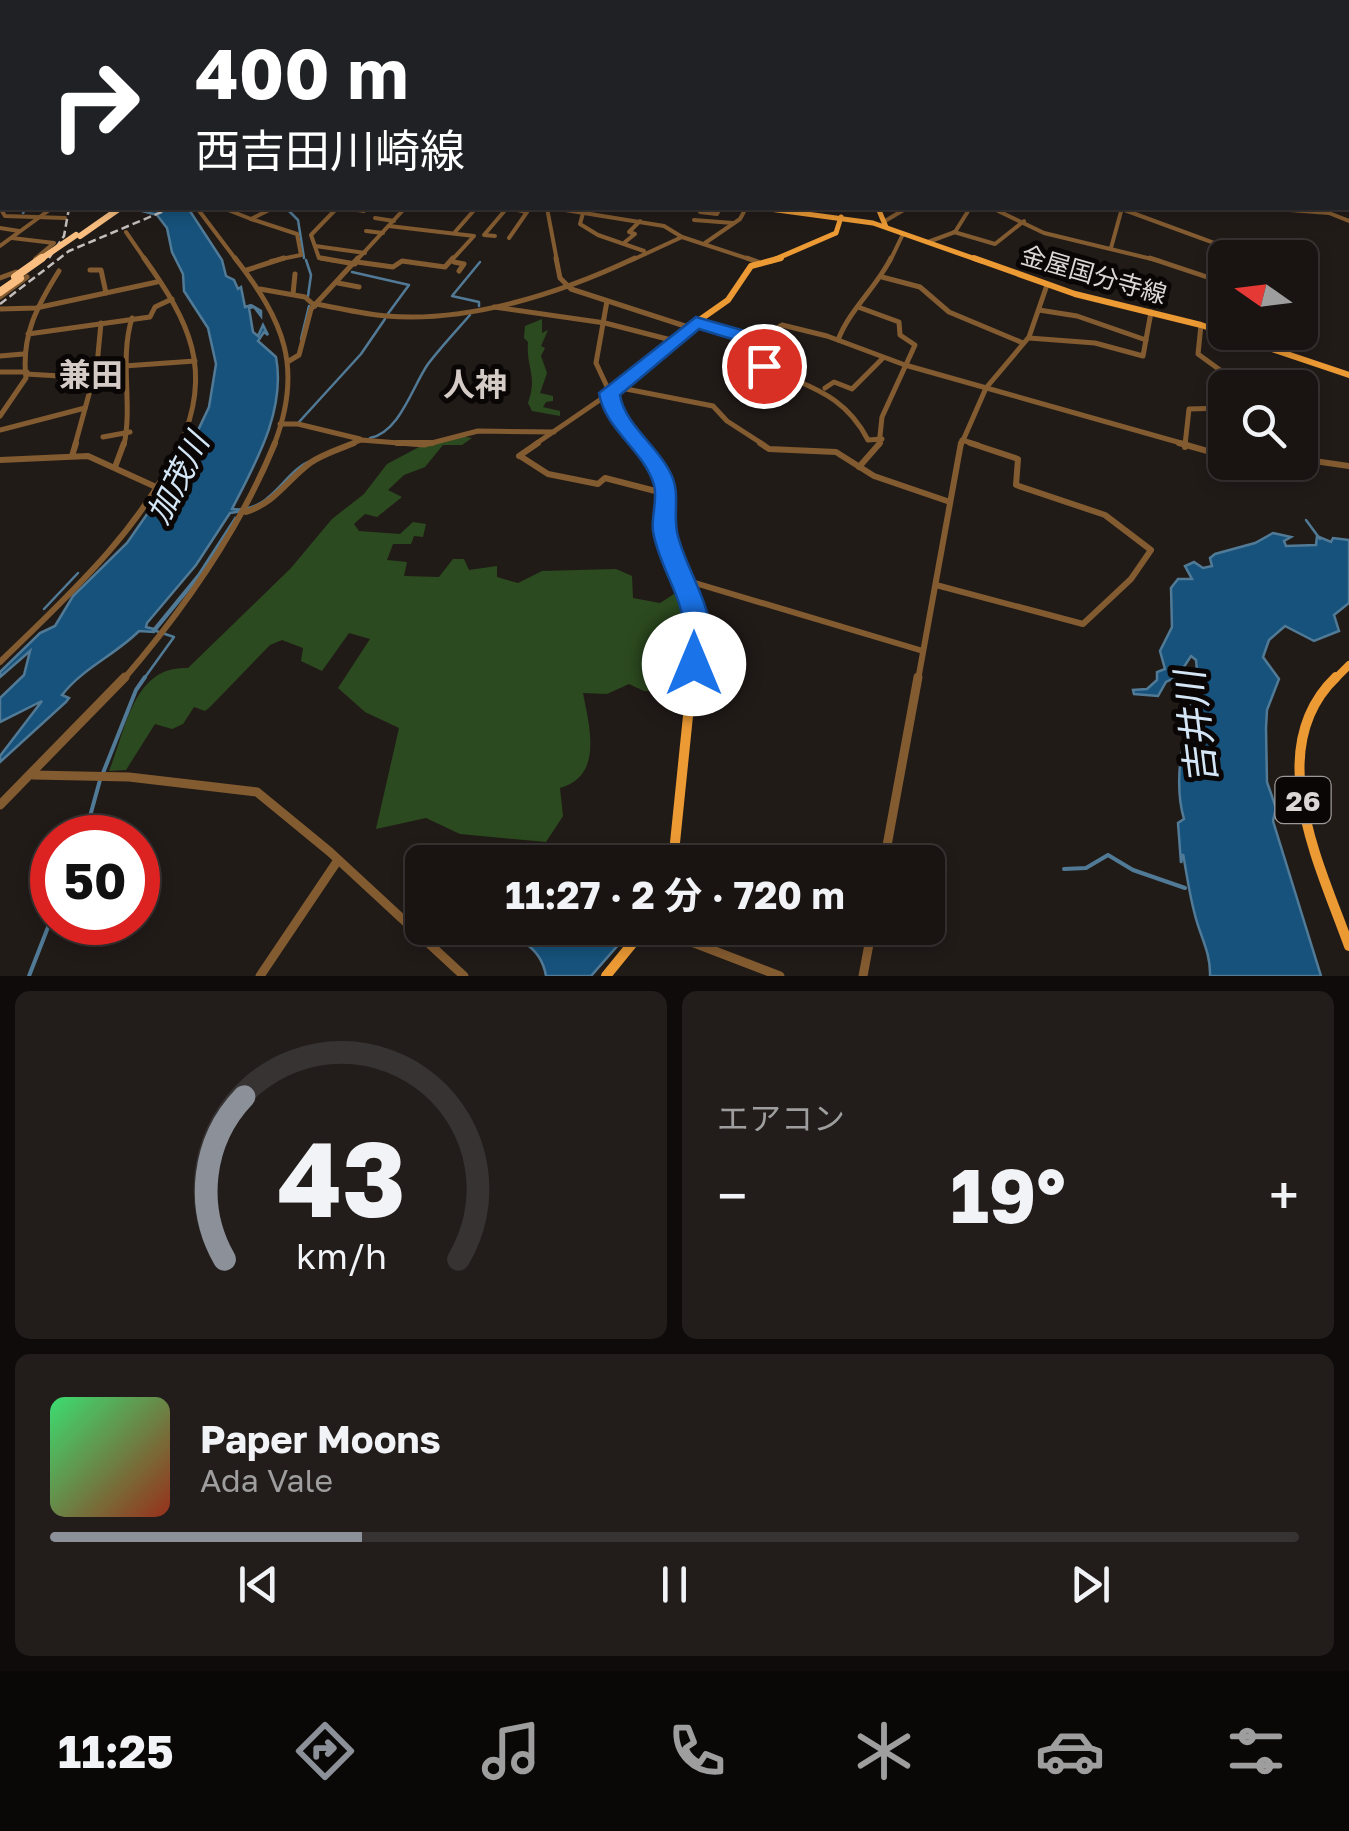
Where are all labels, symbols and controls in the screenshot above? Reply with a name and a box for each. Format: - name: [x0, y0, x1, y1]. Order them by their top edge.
- text: 400 m: [195, 30, 409, 114]
- icon: right: [30, 40, 160, 170]
- text: 西吉田川崎線: [195, 123, 465, 177]
- street label: 金屋国分寺線: [1018, 238, 1170, 310]
- north arrow: [1208, 240, 1318, 350]
- map controls: [1208, 240, 1318, 480]
- pin: [722, 324, 807, 409]
- icon: arrive: [737, 339, 792, 394]
- district label: 兼田: [59, 355, 123, 393]
- district label: 人神: [443, 365, 507, 403]
- button: search: [1208, 370, 1318, 480]
- water label: 加茂川: [138, 424, 217, 529]
- position arrow: [642, 612, 746, 716]
- water label: 吉井川: [1165, 665, 1224, 787]
- road number: 26: [1276, 777, 1330, 823]
- speed limit sign: 50: [30, 815, 160, 945]
- text: 11:27 · 2 分 · 720 m: [505, 872, 845, 917]
- text: エアコン: [717, 1099, 845, 1137]
- text: 43: [277, 1115, 405, 1240]
- text: 19°: [950, 1149, 1066, 1240]
- text: −: [717, 1162, 747, 1228]
- text: +: [1269, 1162, 1299, 1228]
- text: km/h: [296, 1234, 386, 1277]
- text: Paper Moons: [200, 1416, 441, 1461]
- text: Ada Vale: [200, 1461, 333, 1499]
- icon: previous: [231, 1557, 286, 1612]
- icon: pause: [647, 1557, 702, 1612]
- icon: next: [1063, 1557, 1118, 1612]
- icon: directions: [290, 1716, 360, 1786]
- icon: music: [476, 1716, 546, 1786]
- icon: phone: [662, 1716, 732, 1786]
- icon: climate: [849, 1716, 919, 1786]
- icon: car: [1035, 1716, 1105, 1786]
- icon: filters: [1221, 1716, 1291, 1786]
- text: 11:25: [58, 1724, 174, 1778]

